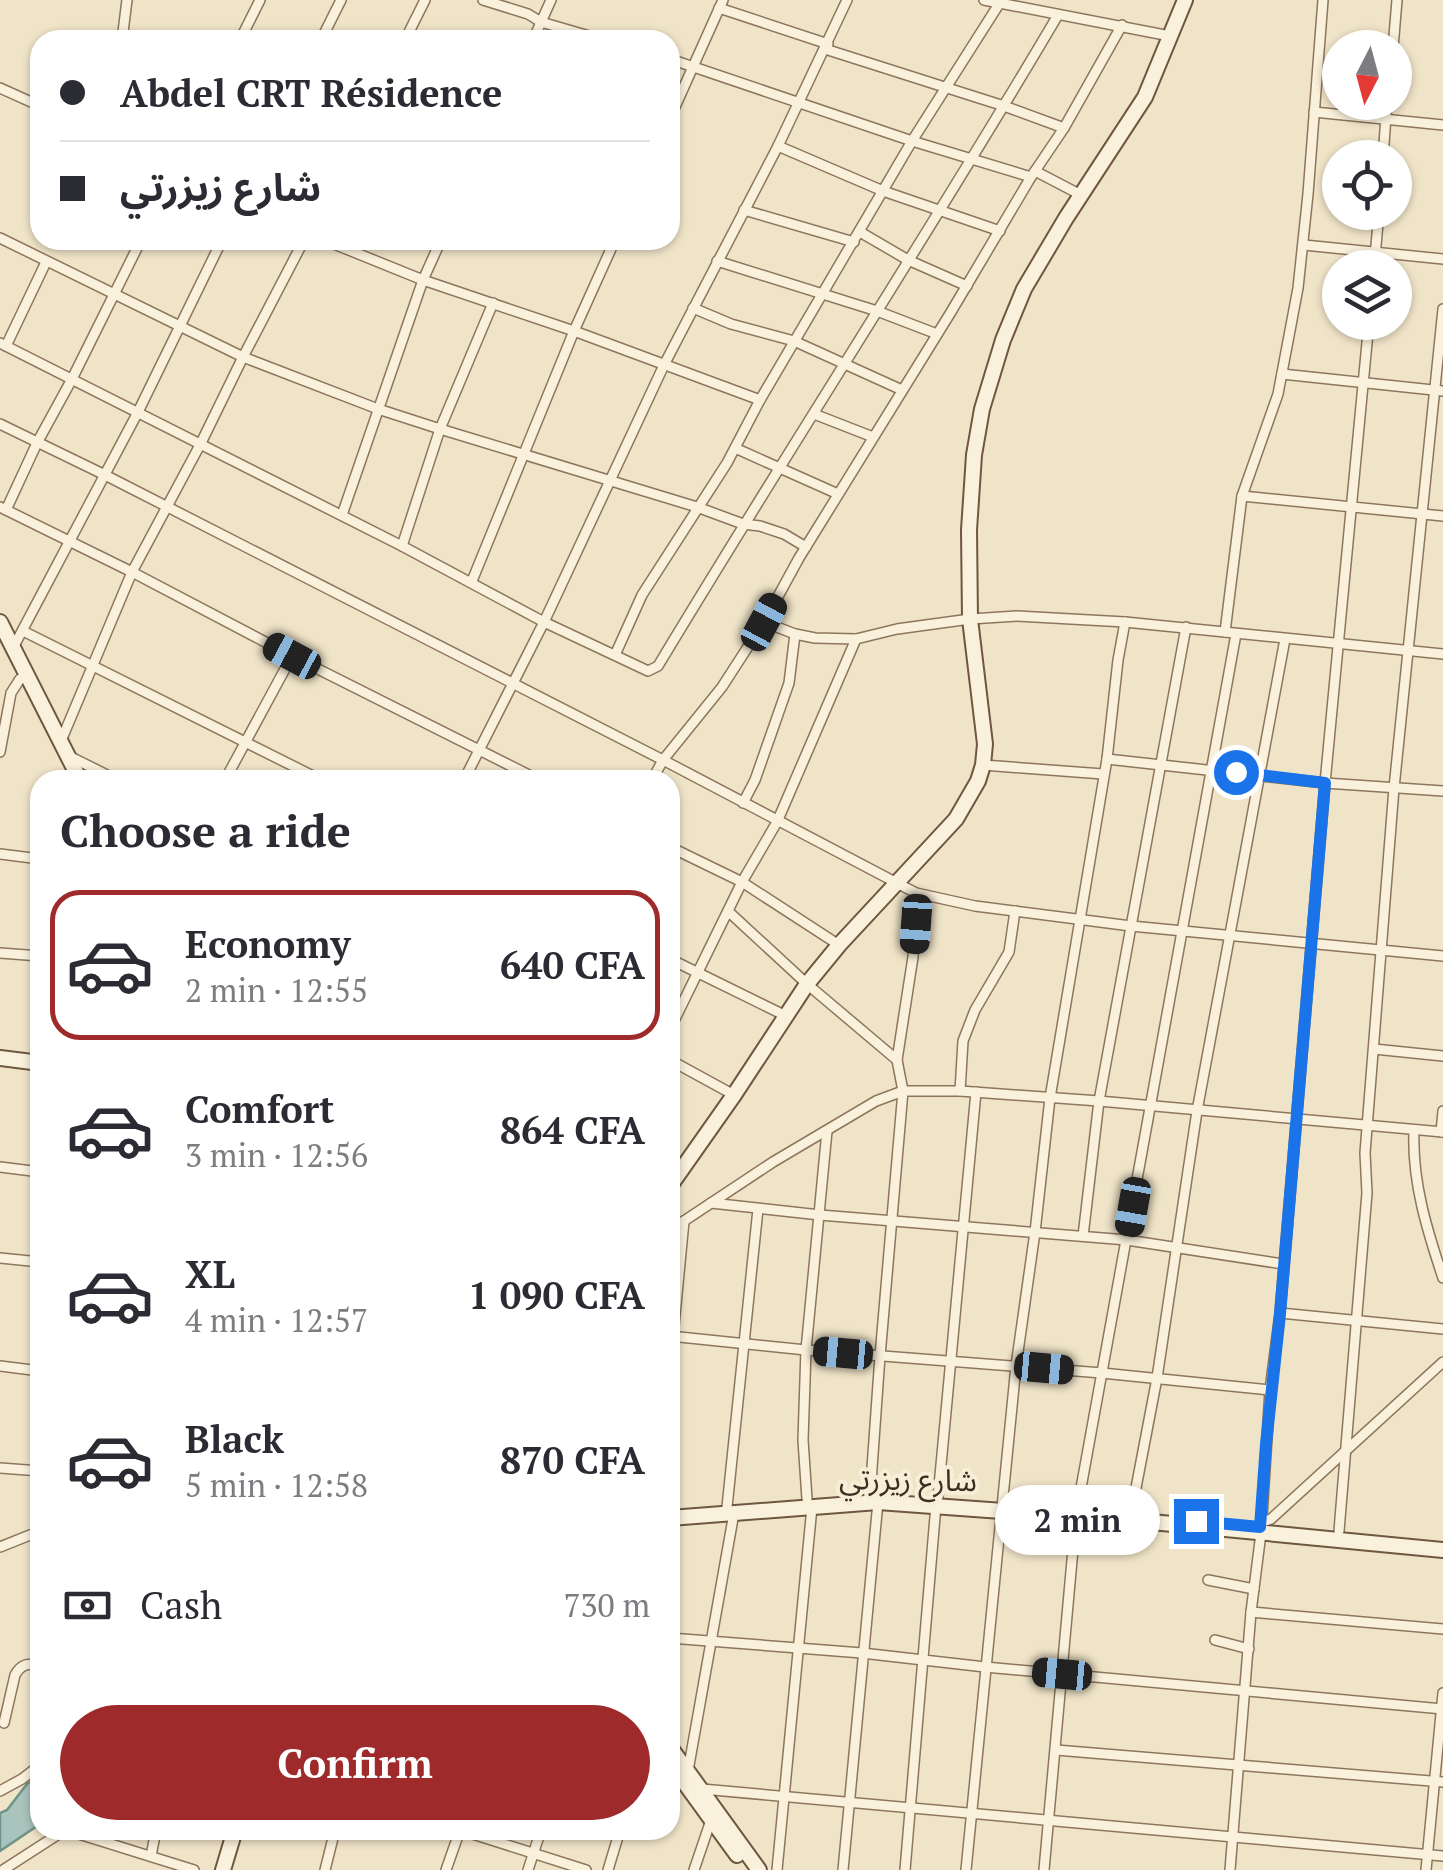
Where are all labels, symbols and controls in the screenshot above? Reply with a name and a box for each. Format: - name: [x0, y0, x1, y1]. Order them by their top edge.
- north arrow: [1322, 30, 1412, 120]
- map controls: [1322, 30, 1412, 340]
- text: Abdel CRT Résidence: [120, 68, 502, 118]
- button: locate: [1322, 140, 1412, 230]
- text: شارع زيزرتي: [120, 162, 321, 212]
- button: layers: [1322, 250, 1412, 340]
- car: [737, 588, 791, 656]
- car: [258, 629, 326, 683]
- route start: [1214, 750, 1259, 795]
- text: Choose a ride: [60, 800, 351, 860]
- car: [899, 893, 933, 955]
- text: Economy: [185, 919, 351, 969]
- icon: car: [65, 920, 155, 1010]
- text: 640 CFA: [500, 940, 645, 990]
- text: 2 min · 12:55: [185, 969, 368, 1011]
- text: Comfort: [185, 1084, 334, 1134]
- icon: car: [65, 1085, 155, 1175]
- text: 864 CFA: [500, 1105, 645, 1155]
- text: 3 min · 12:56: [185, 1134, 368, 1176]
- car: [1113, 1175, 1153, 1239]
- text: XL: [185, 1249, 235, 1299]
- icon: car: [65, 1250, 155, 1340]
- text: 1 090 CFA: [468, 1270, 645, 1320]
- text: 4 min · 12:57: [185, 1299, 368, 1341]
- car: [812, 1335, 874, 1371]
- car: [1013, 1350, 1075, 1386]
- text: Black: [185, 1414, 284, 1464]
- icon: car: [65, 1415, 155, 1505]
- text: 870 CFA: [500, 1435, 645, 1485]
- street label: شارع زيزرتي: [839, 1458, 977, 1504]
- text: 5 min · 12:58: [185, 1464, 368, 1506]
- callout: 2 min: [996, 1486, 1161, 1556]
- text: 2 min: [1034, 1499, 1121, 1541]
- route end: [1174, 1499, 1219, 1544]
- icon: cash: [60, 1578, 115, 1633]
- text: Cash: [140, 1580, 222, 1630]
- text: 730 m: [563, 1584, 650, 1626]
- car: [1031, 1656, 1093, 1692]
- button: Confirm: [60, 1705, 650, 1820]

